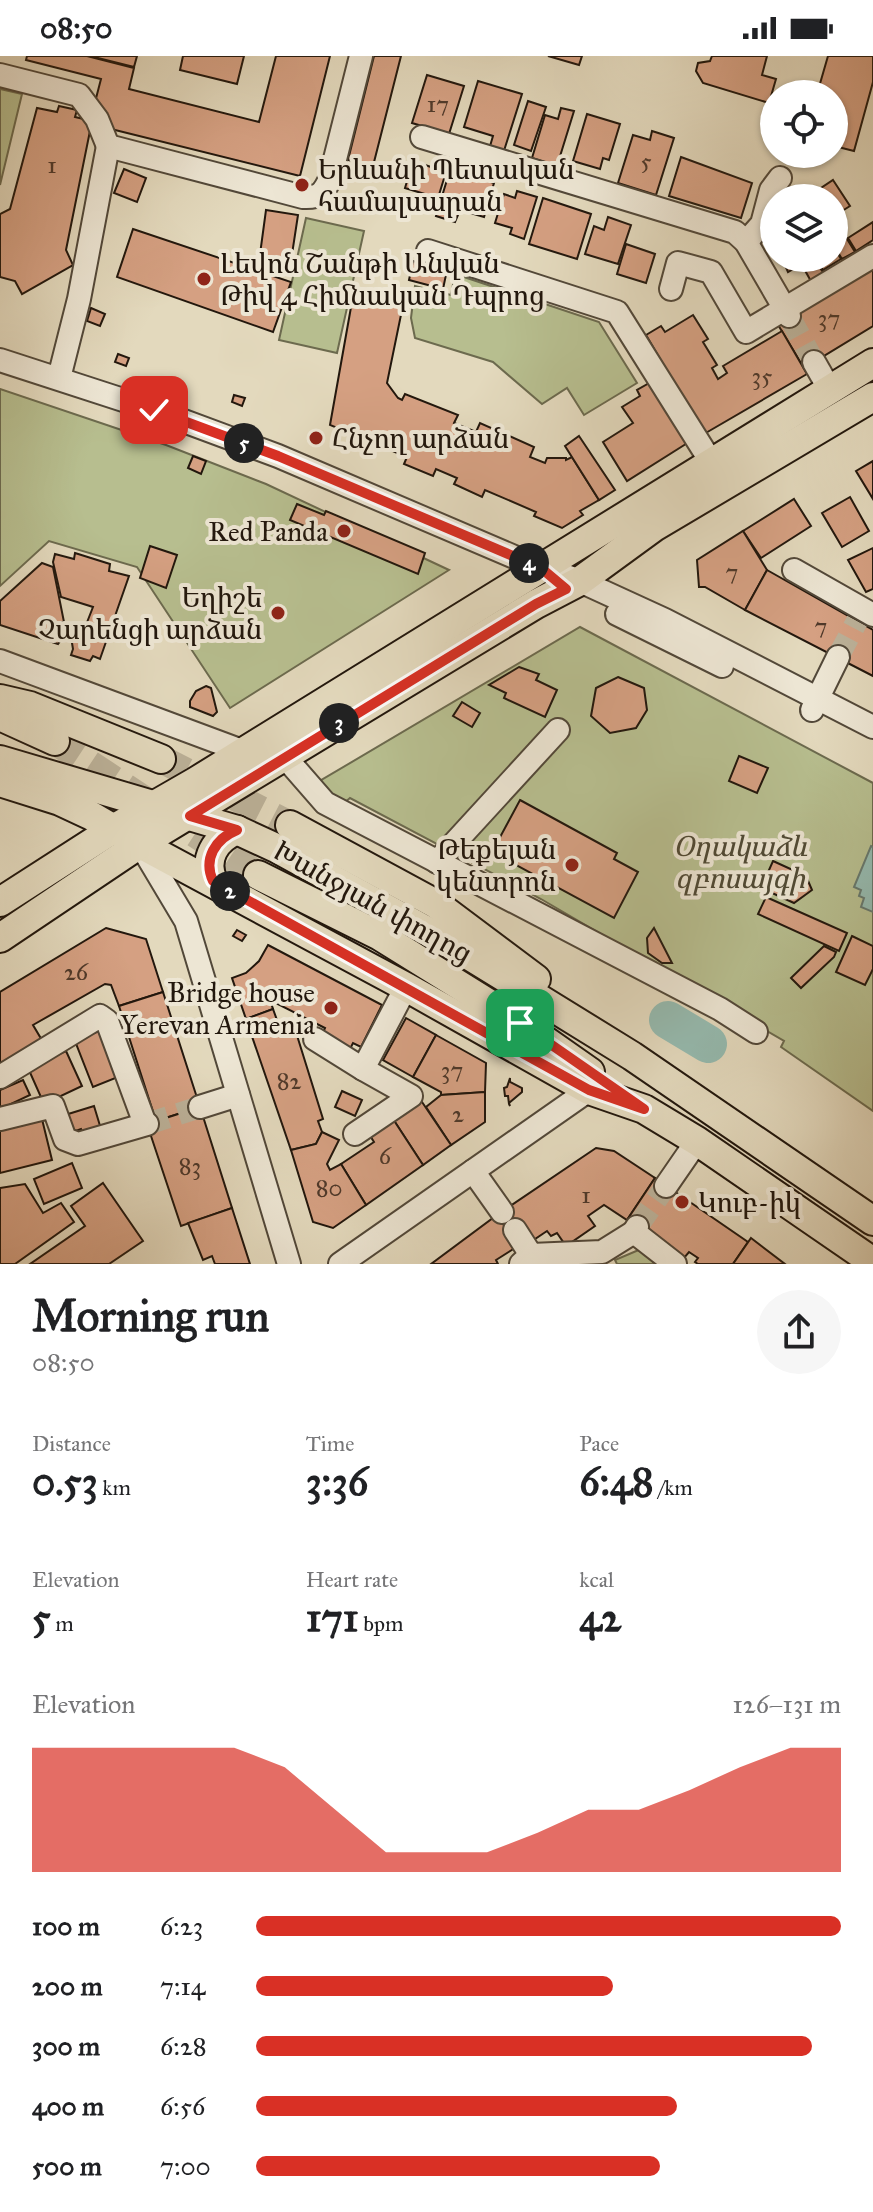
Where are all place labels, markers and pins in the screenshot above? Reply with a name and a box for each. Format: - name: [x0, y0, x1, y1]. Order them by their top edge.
- place label: Երևանի Պետական համալսարան: [318, 152, 574, 219]
- marker: Երևանի Պետական համալսարան: [293, 176, 311, 194]
- place label: Լեվոն Շանթի Անվան Թիվ 4 Հիմնական Դպրոց: [220, 246, 545, 313]
- marker: Լեվոն Շանթի Անվան Թիվ 4 Հիմնական Դպրոց: [195, 270, 213, 288]
- pin: [120, 376, 188, 444]
- place label: Հնչող արձան: [332, 421, 509, 456]
- pin: 5: [224, 423, 264, 463]
- marker: Հնչող արձան: [307, 429, 325, 447]
- place label: Red Panda: [208, 514, 328, 549]
- marker: Red Panda: [335, 522, 353, 540]
- pin: 4: [509, 543, 549, 583]
- place label: Եղիշե Չարենցի արձան: [38, 580, 262, 647]
- marker: Եղիշե Չարենցի արձան: [269, 604, 287, 622]
- pin: 3: [319, 703, 359, 743]
- place label: Թեքեյան կենտրոն: [436, 832, 556, 899]
- marker: Թեքեյան կենտրոն: [563, 856, 581, 874]
- pin: 2: [210, 871, 250, 911]
- place label: Bridge house Yerevan Armenia: [120, 975, 315, 1042]
- pin: [486, 989, 554, 1057]
- marker: Bridge house Yerevan Armenia: [322, 999, 340, 1017]
- place label: Կուբ-իկ: [698, 1185, 801, 1220]
- marker: Կուբ-իկ: [673, 1193, 691, 1211]

